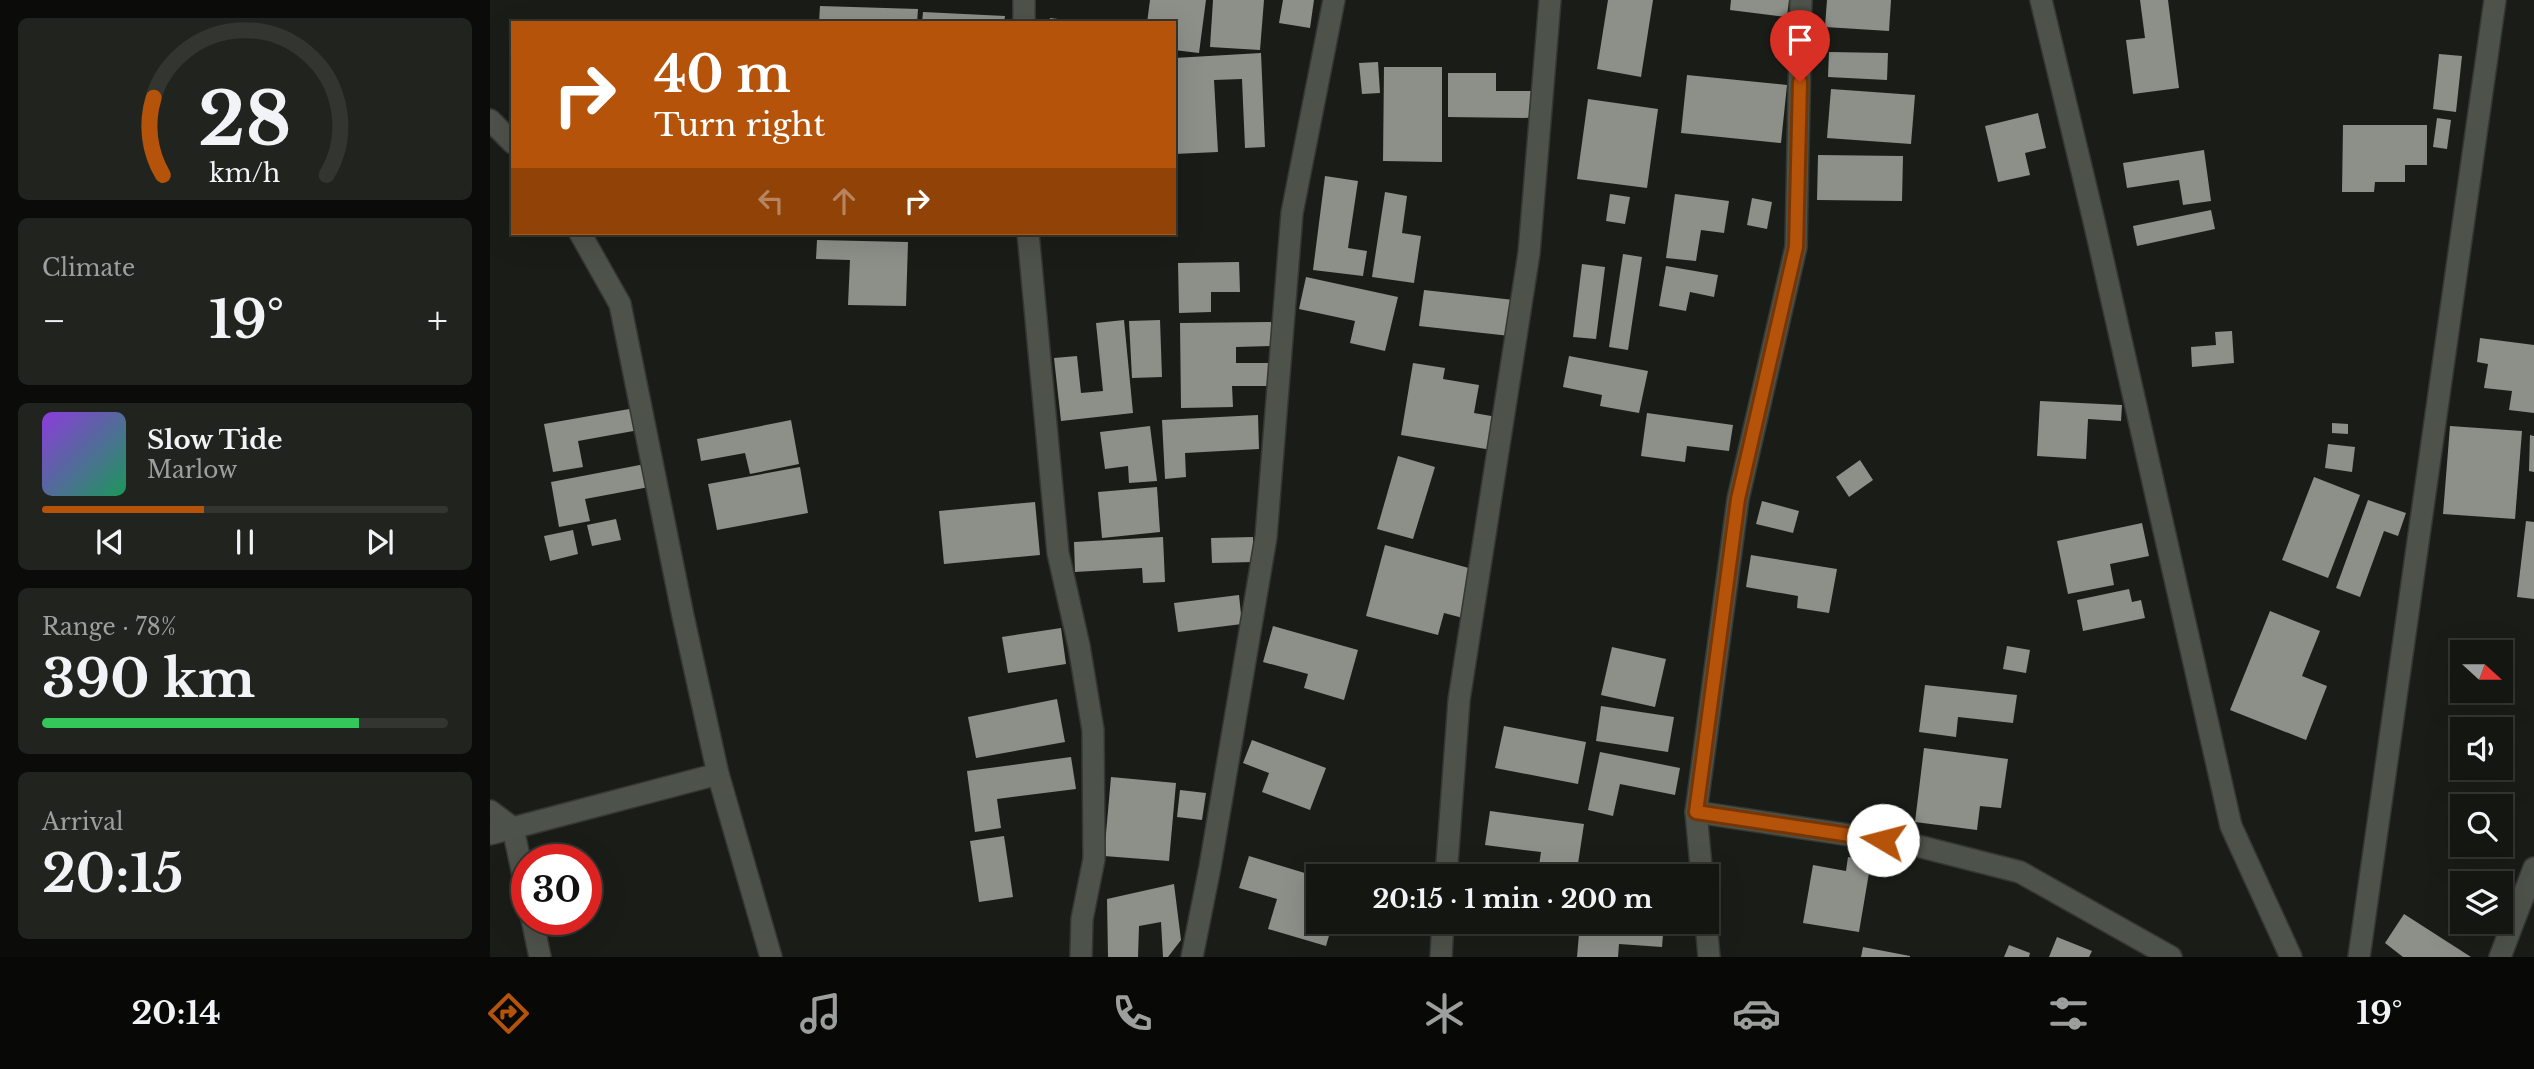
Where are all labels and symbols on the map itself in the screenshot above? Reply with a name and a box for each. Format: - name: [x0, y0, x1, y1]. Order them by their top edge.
- pin: [1770, 10, 1830, 82]
- north arrow: [2450, 640, 2513, 704]
- position arrow: [1846, 803, 1920, 877]
- speed limit sign: 30: [511, 844, 602, 935]

